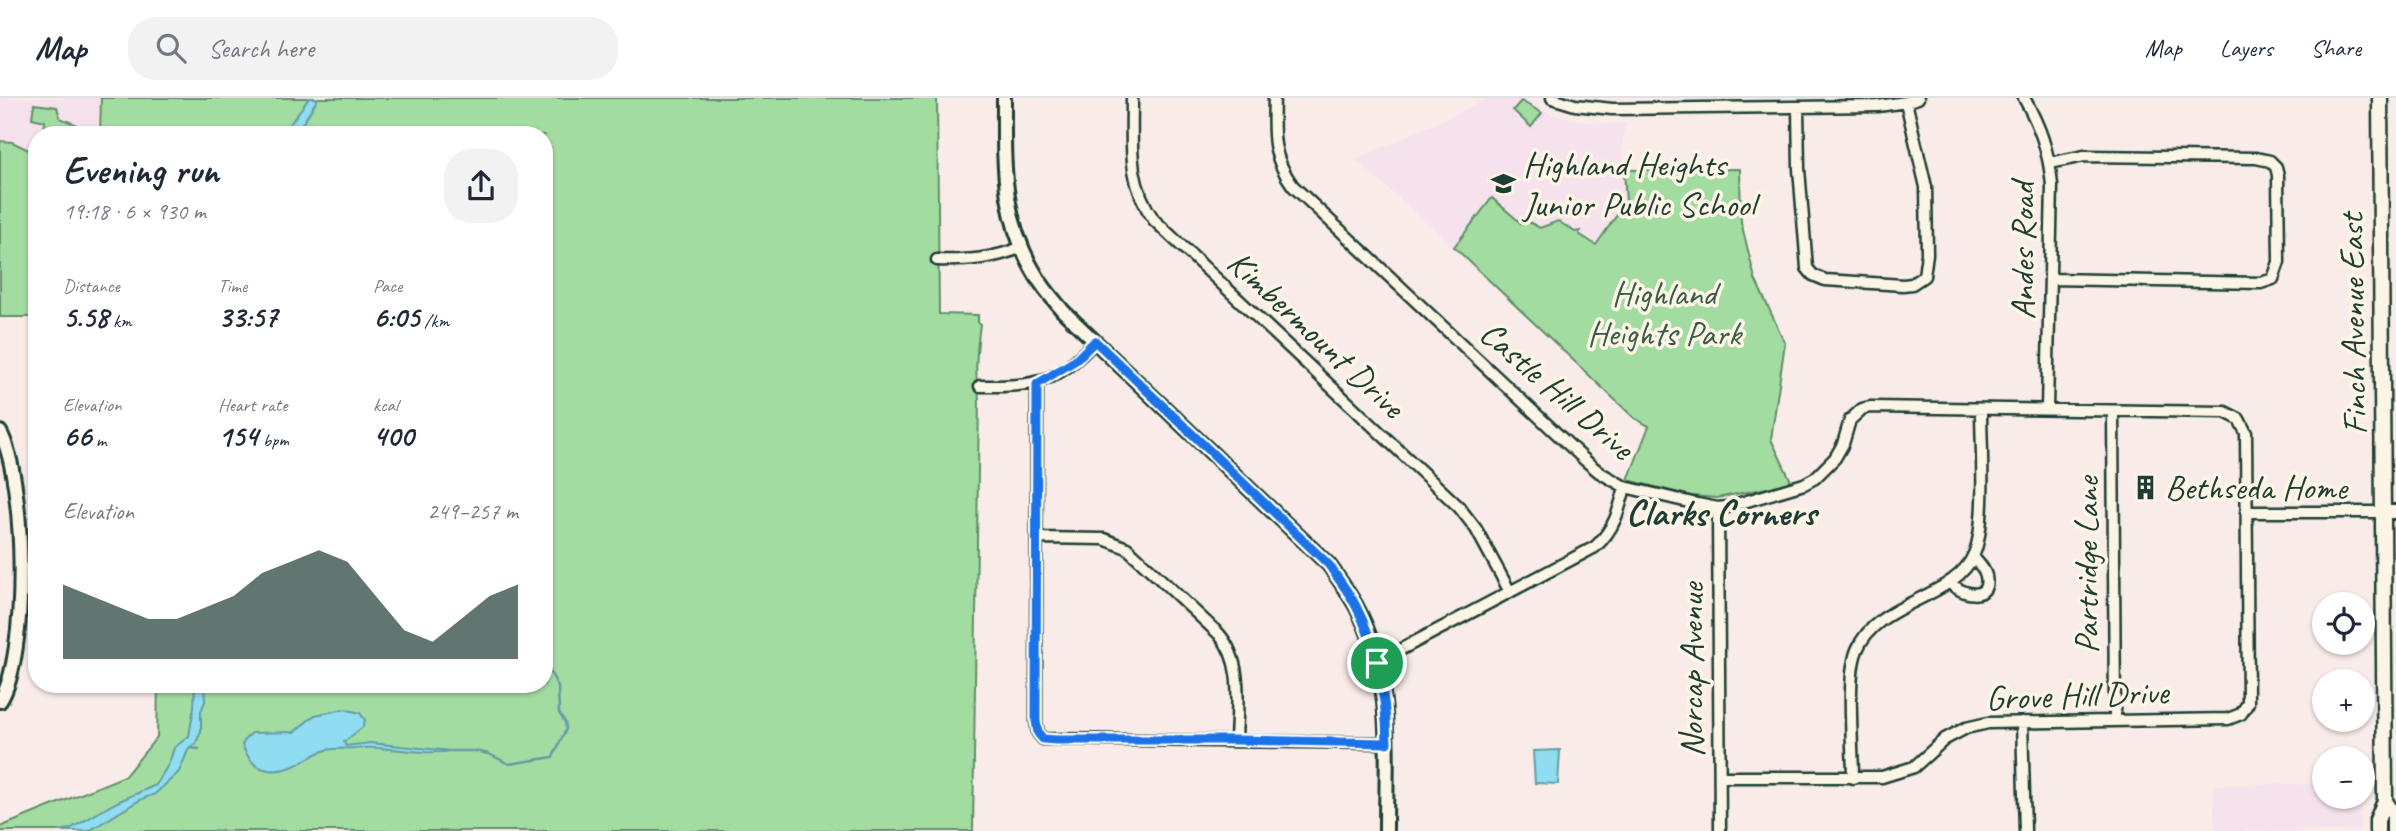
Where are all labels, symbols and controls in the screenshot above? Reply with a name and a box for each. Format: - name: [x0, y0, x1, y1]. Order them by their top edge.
- search box: [128, 17, 618, 80]
- text: Map: [35, 27, 86, 69]
- icon: search: [152, 29, 190, 67]
- text: Search here: [208, 32, 314, 65]
- text: Map: [2145, 33, 2182, 63]
- text: Layers: [2220, 33, 2273, 63]
- text: Share: [2311, 33, 2361, 63]
- place label: Highland Heights Junior Public School: [1521, 142, 1761, 227]
- text: Evening run: [63, 147, 219, 194]
- button: share: [444, 149, 518, 223]
- school or university icon: Highland Heights Junior Public School: [1489, 170, 1517, 198]
- street label: Andes Road: [2000, 177, 2045, 320]
- text: 19:18 · 6 × 930 m: [63, 197, 206, 226]
- street label: Finch Avenue East: [2329, 210, 2377, 435]
- street label: Kimbermount Drive: [1218, 240, 1416, 429]
- park label: Highland Heights Park: [1587, 271, 1743, 356]
- text: Distance: [63, 274, 120, 298]
- text: Time: [218, 274, 247, 298]
- text: Pace: [373, 274, 402, 298]
- text: 5.58: [63, 298, 108, 336]
- text: 33:57: [218, 298, 277, 336]
- text: 6:05: [373, 298, 420, 336]
- text: km: [108, 309, 132, 333]
- text: /km: [420, 309, 449, 333]
- street label: Castle Hill Drive: [1470, 311, 1646, 471]
- text: Elevation: [63, 393, 121, 417]
- text: Heart rate: [218, 393, 287, 417]
- text: kcal: [373, 393, 398, 417]
- text: 66: [63, 417, 91, 455]
- text: 154: [218, 417, 258, 455]
- text: 400: [373, 417, 414, 455]
- text: m: [91, 428, 107, 452]
- text: bpm: [258, 428, 289, 452]
- place label: Bethseda Home: [2165, 465, 2349, 510]
- building icon: Bethseda Home: [2131, 473, 2159, 501]
- street label: Partridge Lane: [2064, 474, 2109, 653]
- district label: Clarks Corners: [1626, 489, 1820, 536]
- text: Elevation: [63, 497, 134, 526]
- text: 249–257 m: [427, 497, 518, 526]
- street label: Norcap Avenue: [1669, 580, 1714, 757]
- map controls: [2312, 592, 2375, 809]
- button: locate: [2312, 592, 2375, 655]
- pin: [1347, 633, 1407, 693]
- icon: arrive: [1358, 644, 1396, 682]
- street label: Grove Hill Drive: [1985, 669, 2172, 721]
- button: +: [2312, 669, 2375, 732]
- button: −: [2312, 746, 2375, 809]

